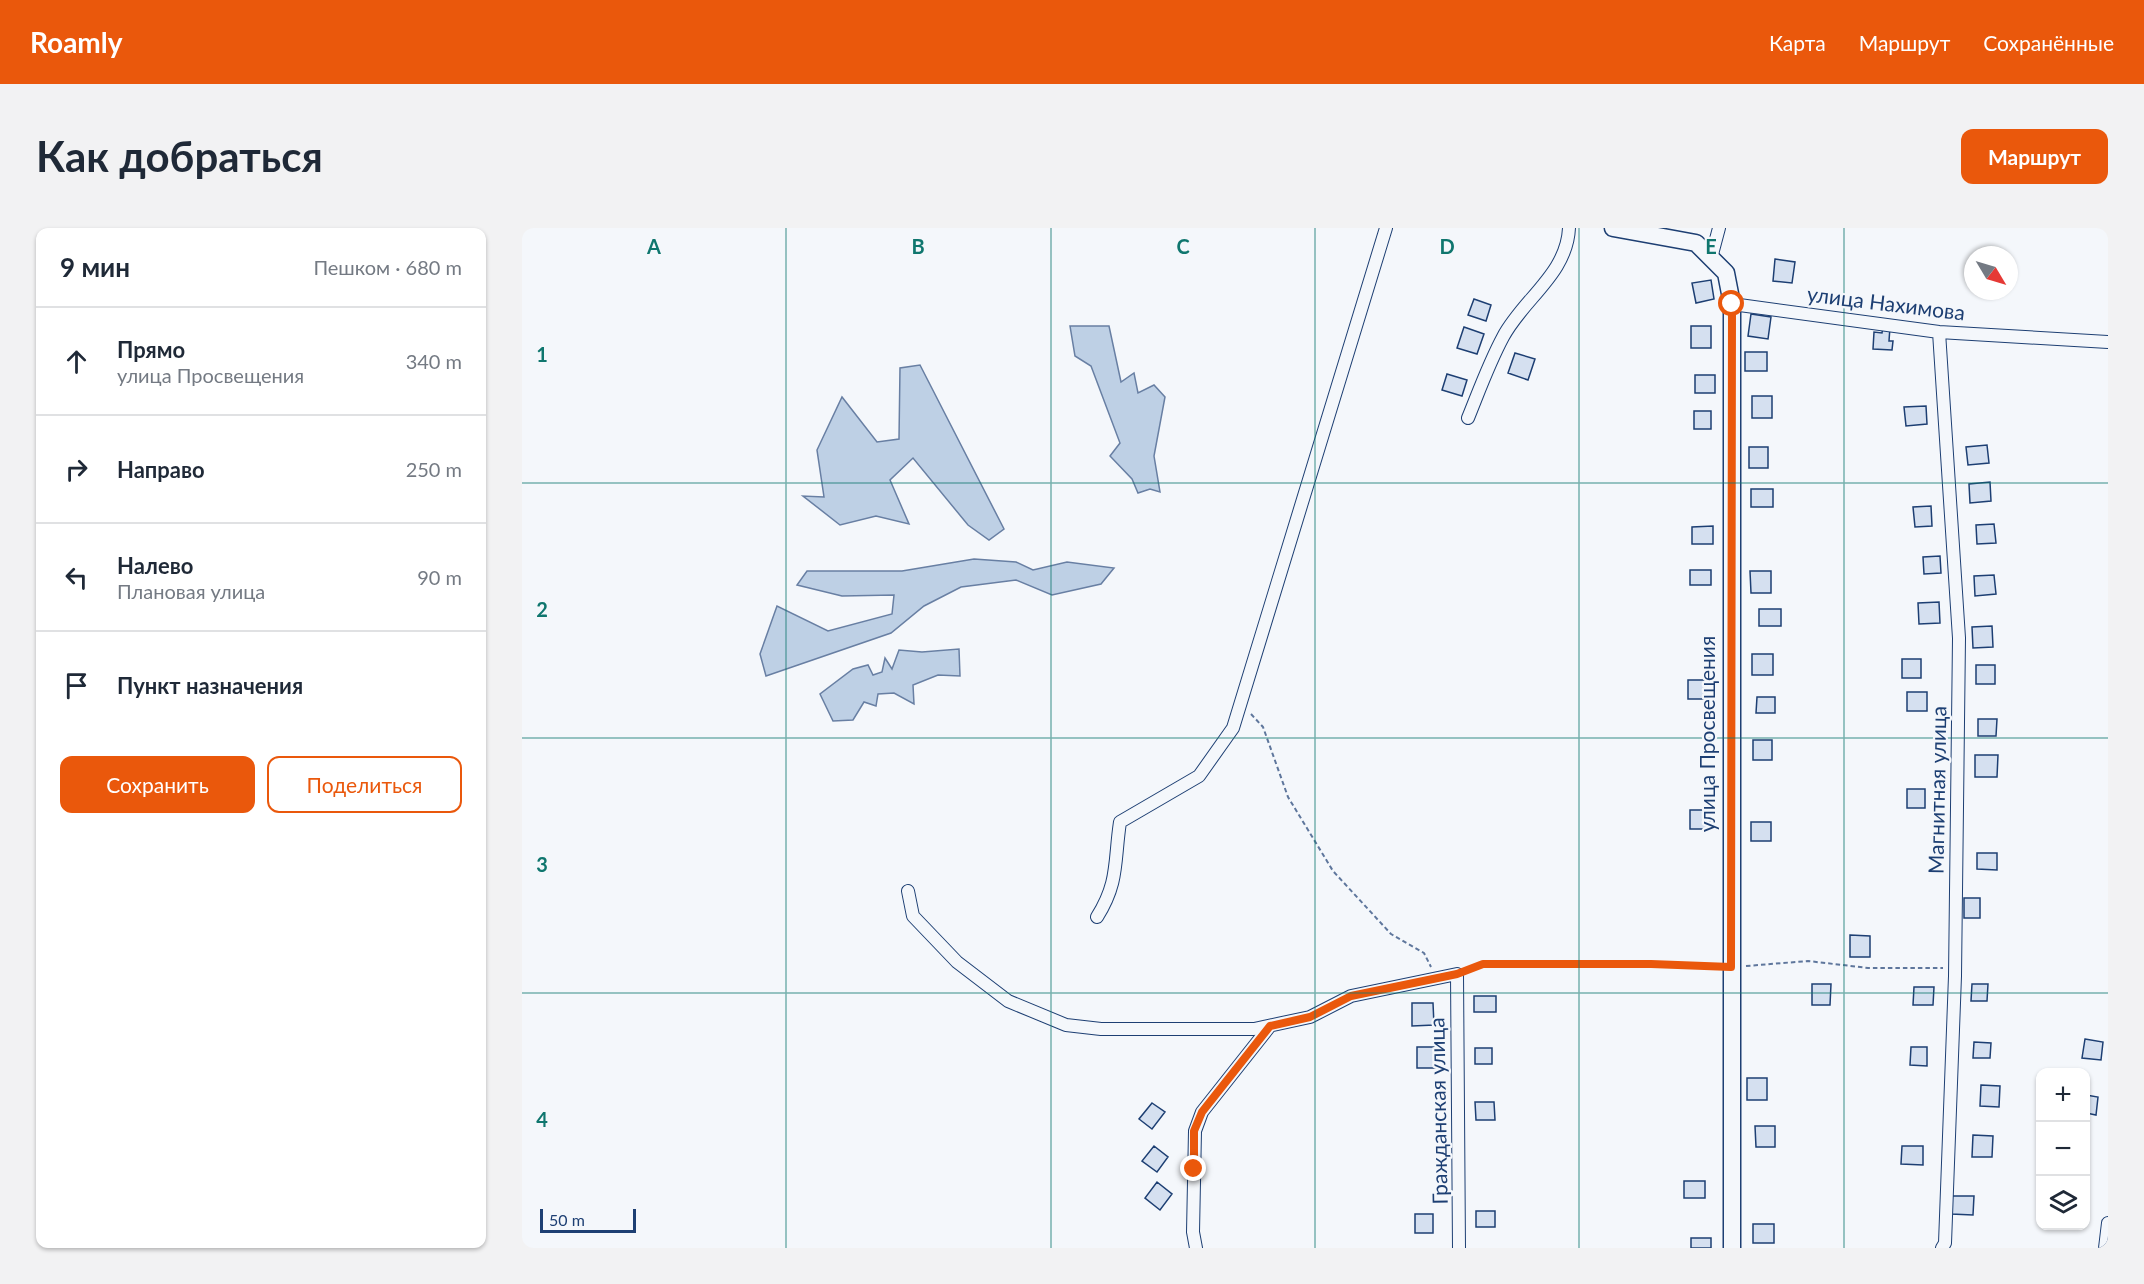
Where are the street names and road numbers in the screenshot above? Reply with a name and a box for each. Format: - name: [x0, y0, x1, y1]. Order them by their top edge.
- street label: улица Нахимова: [1806, 280, 1967, 325]
- street label: улица Просвещения: [1694, 636, 1719, 832]
- street label: Магнитная улица: [1923, 706, 1950, 874]
- street label: Гражданская улица: [1423, 1017, 1452, 1205]

